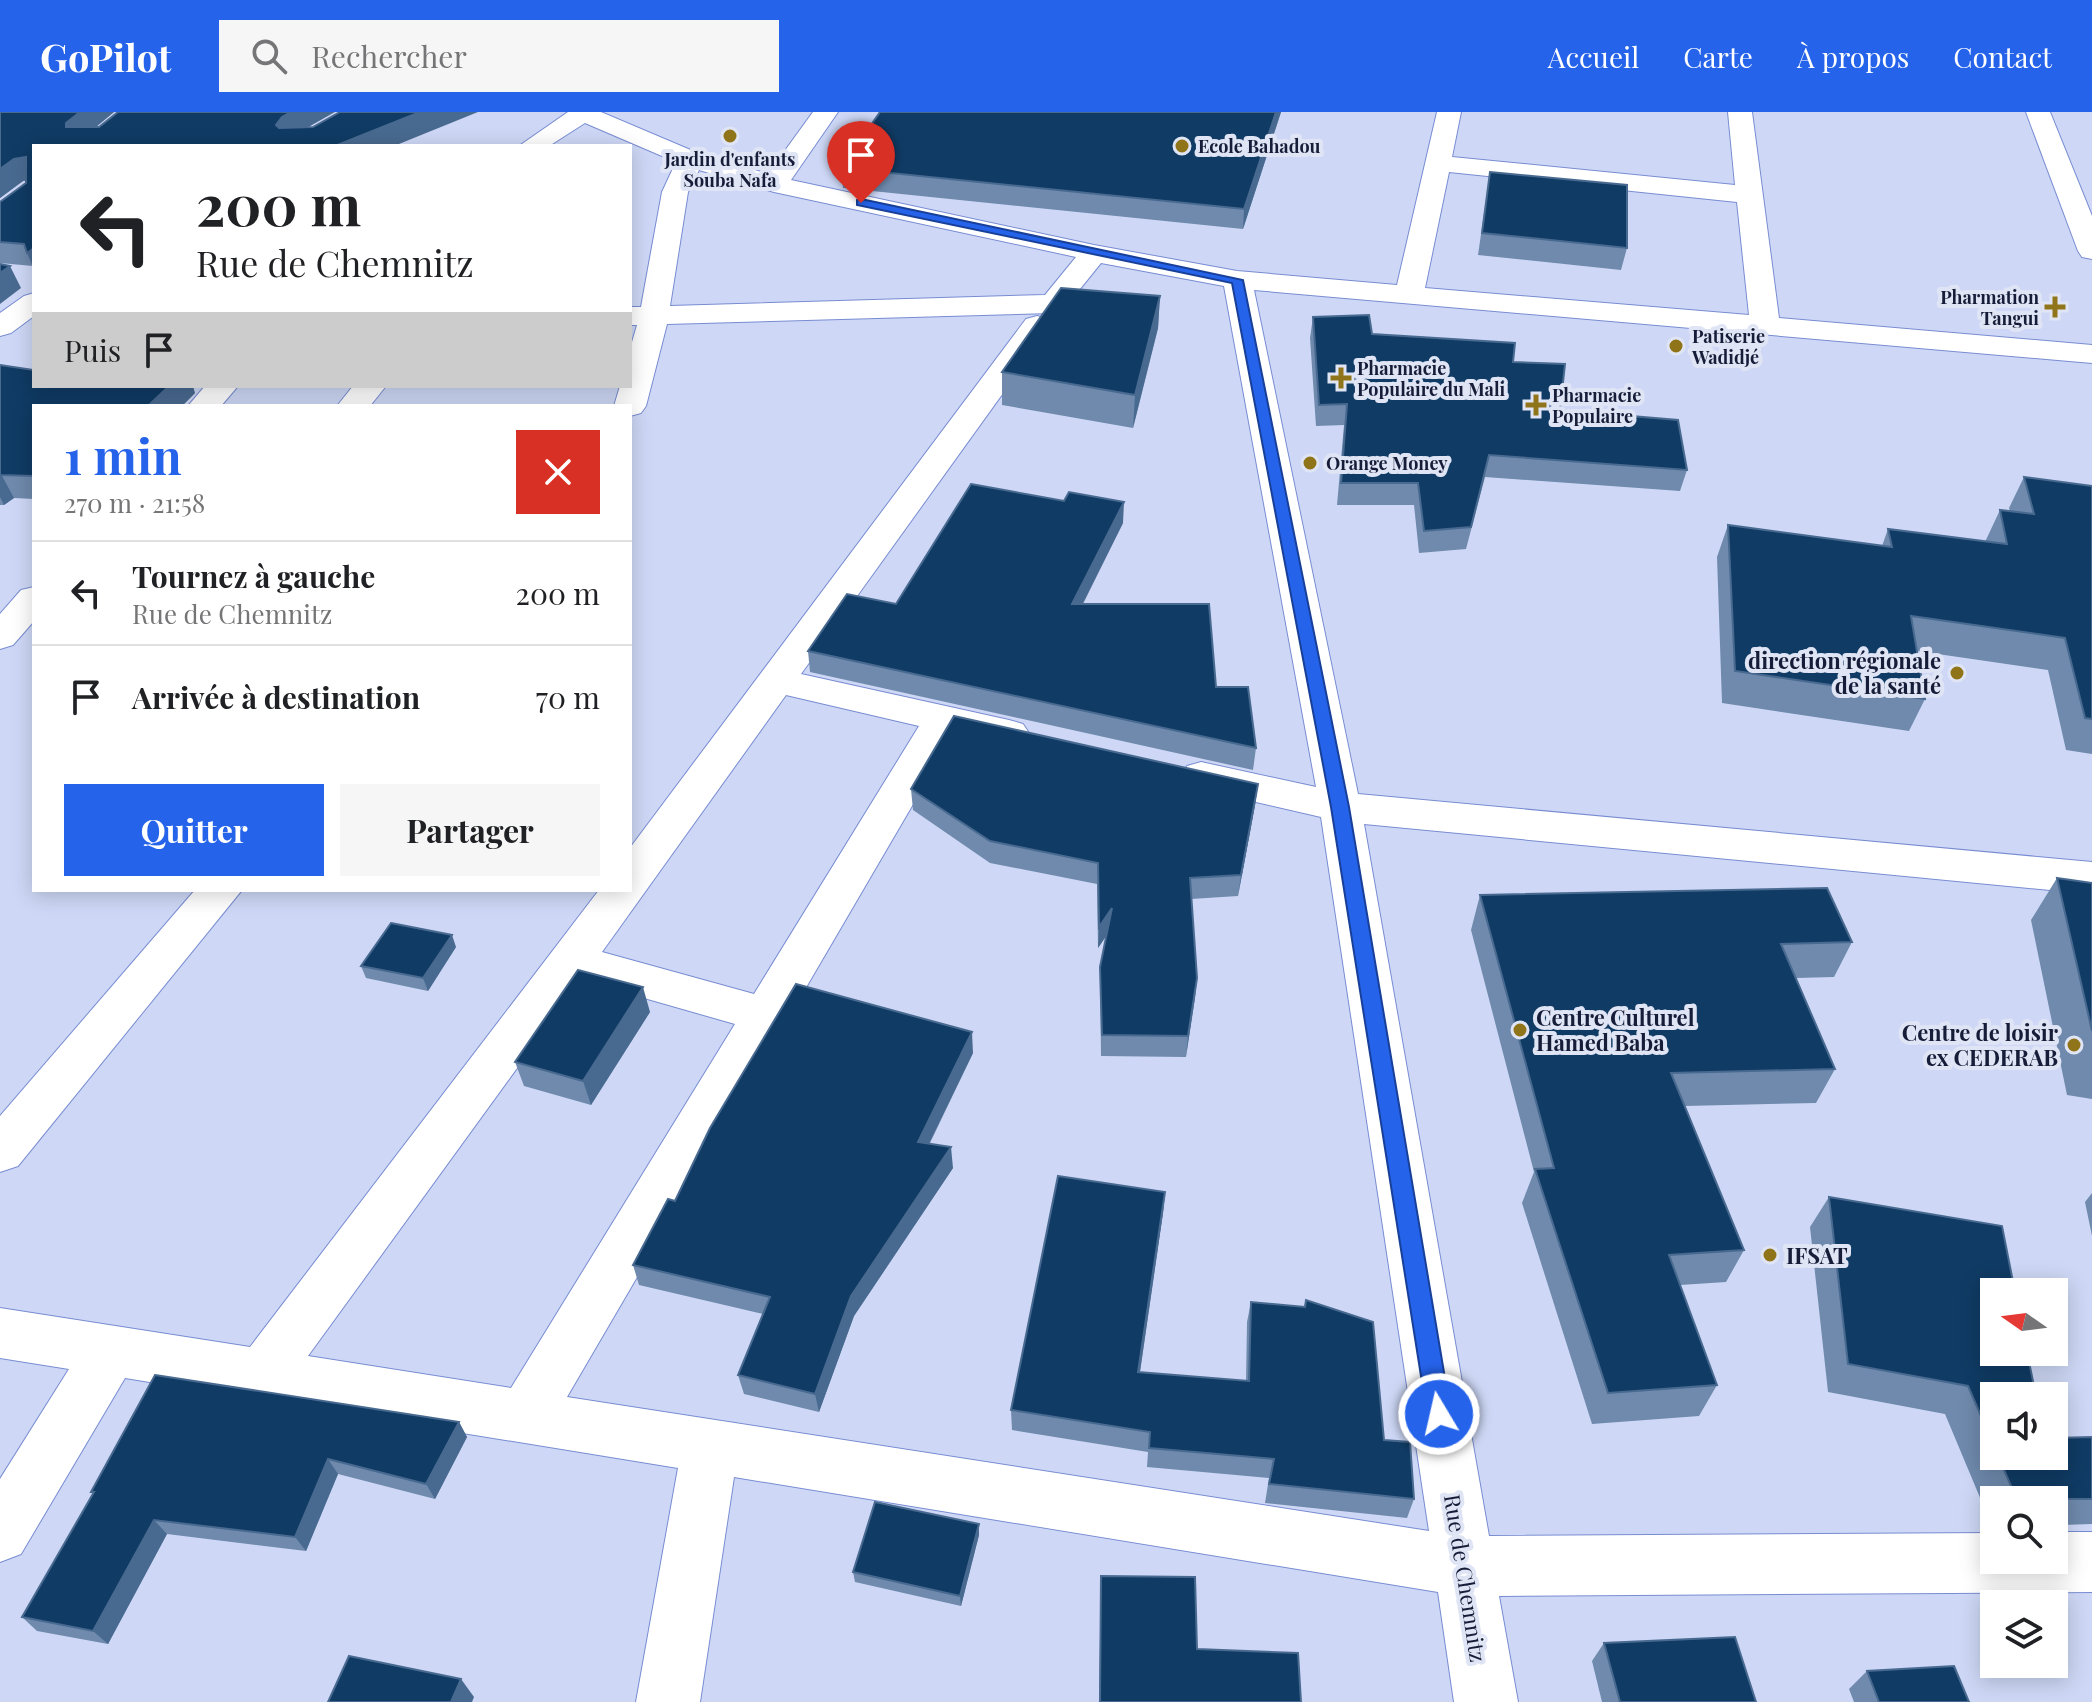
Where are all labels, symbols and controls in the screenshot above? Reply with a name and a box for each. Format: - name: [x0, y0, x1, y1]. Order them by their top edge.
- search box: [219, 20, 779, 92]
- text: GoPilot: [40, 31, 171, 82]
- icon: search: [247, 34, 291, 78]
- text: Rechercher: [311, 36, 467, 76]
- text: Accueil: [1548, 38, 1639, 75]
- text: Carte: [1683, 38, 1753, 75]
- text: À propos: [1797, 38, 1909, 75]
- text: Contact: [1953, 38, 2052, 75]
- pin: [827, 121, 895, 203]
- marker: Jardin d'enfants Souba Nafa: [721, 127, 739, 145]
- icon: arrive: [839, 133, 883, 177]
- place label: Ecole Bahadou: [1198, 134, 1321, 158]
- marker: Ecole Bahadou: [1173, 137, 1191, 155]
- place label: Jardin d'enfants Souba Nafa: [664, 147, 795, 192]
- text: 200 m: [196, 166, 361, 241]
- icon: left: [64, 176, 168, 280]
- text: Rue de Chemnitz: [196, 238, 474, 286]
- place label: Pharmation Tangui: [1940, 285, 2039, 330]
- marker: Pharmation Tangui: [2046, 298, 2064, 316]
- place label: Patiserie Wadidjé: [1691, 324, 1765, 369]
- icon: arrive: [137, 328, 181, 372]
- text: Puis: [64, 330, 121, 370]
- marker: Patiserie Wadidjé: [1667, 337, 1685, 355]
- place label: Pharmacie Populaire du Mali: [1357, 356, 1506, 401]
- marker: Pharmacie Populaire du Mali: [1332, 369, 1350, 387]
- place label: Pharmacie Populaire: [1552, 383, 1641, 428]
- marker: Pharmacie Populaire: [1527, 396, 1545, 414]
- text: 1 min: [64, 423, 182, 487]
- button: close: [516, 430, 600, 514]
- place label: Orange Money: [1326, 451, 1448, 475]
- marker: Orange Money: [1301, 454, 1319, 472]
- text: 270 m · 21:58: [64, 485, 205, 520]
- text: Tournez à gauche: [132, 556, 375, 596]
- icon: left: [64, 571, 108, 615]
- text: 200 m: [516, 573, 600, 613]
- text: Rue de Chemnitz: [132, 596, 332, 631]
- place label: direction régionale de la santé: [1748, 645, 1941, 700]
- marker: direction régionale de la santé: [1948, 664, 1966, 682]
- icon: arrive: [64, 675, 108, 719]
- text: Arrivée à destination: [132, 677, 420, 717]
- text: 70 m: [536, 677, 600, 717]
- button: Quitter: [64, 784, 324, 876]
- button: Partager: [340, 784, 600, 876]
- place label: Centre Culturel Hamed Baba: [1536, 1002, 1695, 1057]
- place label: Centre de loisir ex CEDERAB: [1902, 1017, 2059, 1072]
- marker: Centre Culturel Hamed Baba: [1511, 1021, 1529, 1039]
- marker: Centre de loisir ex CEDERAB: [2065, 1036, 2083, 1054]
- place label: IFSAT: [1786, 1240, 1848, 1270]
- marker: IFSAT: [1761, 1246, 1779, 1264]
- north arrow: [1980, 1278, 2068, 1366]
- map controls: [1980, 1278, 2068, 1678]
- position arrow: [1397, 1372, 1481, 1456]
- button: sound: [1980, 1382, 2068, 1470]
- button: search: [1980, 1486, 2068, 1574]
- street label: Rue de Chemnitz: [1438, 1492, 1494, 1664]
- button: layers: [1980, 1590, 2068, 1678]

